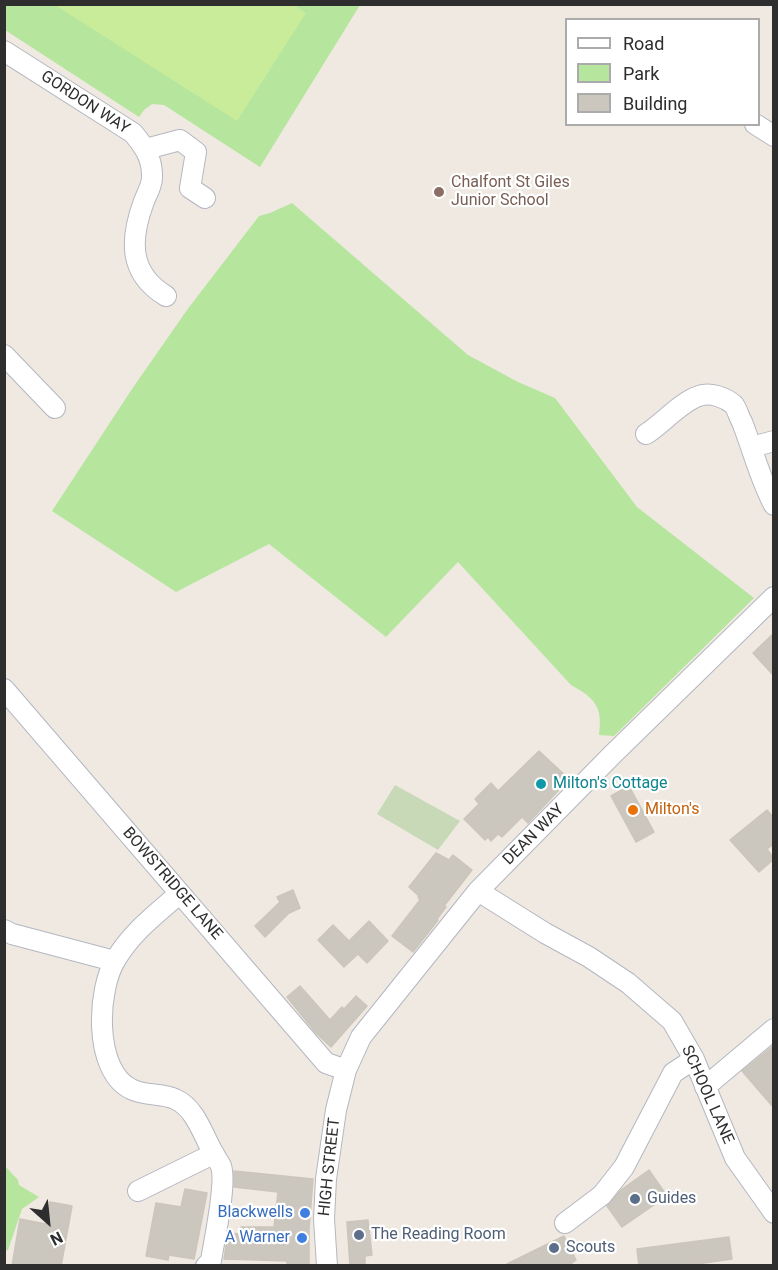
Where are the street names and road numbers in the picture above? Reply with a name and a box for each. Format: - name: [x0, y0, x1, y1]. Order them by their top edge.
- street label: GORDON WAY: [37, 67, 133, 139]
- street label: DEAN WAY: [499, 800, 569, 870]
- street label: BOWSTRIDGE LANE: [118, 824, 226, 944]
- street label: SCHOOL LANE: [677, 1043, 737, 1147]
- street label: HIGH STREET: [315, 1117, 345, 1217]

